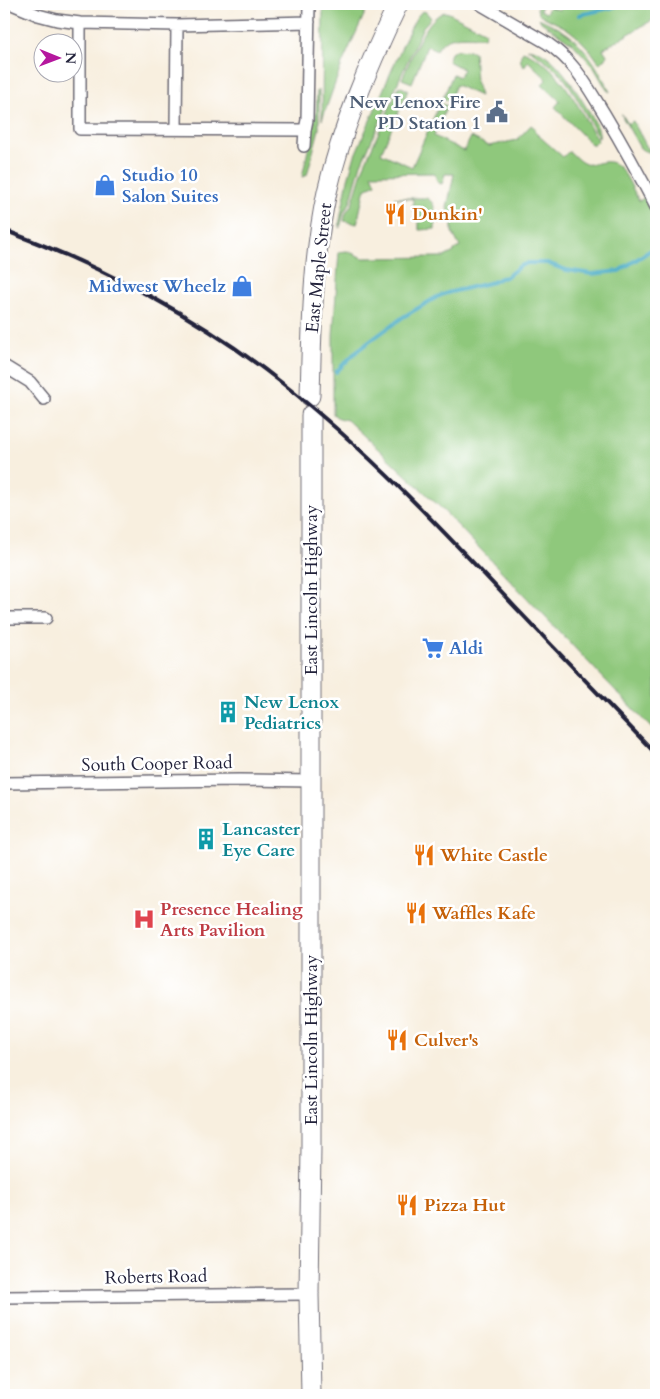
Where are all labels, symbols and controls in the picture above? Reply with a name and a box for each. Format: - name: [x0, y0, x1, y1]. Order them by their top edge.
- north arrow: [32, 32, 82, 82]
- text: N: [61, 52, 80, 64]
- place label: New Lenox Fire PD Station 1: [349, 90, 481, 136]
- public building icon: New Lenox Fire PD Station 1: [484, 99, 510, 125]
- place label: Studio 10 Salon Suites: [122, 163, 219, 209]
- shop icon: Studio 10 Salon Suites: [92, 172, 118, 198]
- street label: East Maple Street: [300, 201, 338, 334]
- restaurant icon: Dunkin': [382, 201, 408, 227]
- place label: Dunkin': [412, 202, 483, 227]
- shop icon: Midwest Wheelz: [229, 273, 255, 299]
- place label: Midwest Wheelz: [89, 274, 226, 299]
- street label: East Lincoln Highway: [299, 504, 324, 676]
- supermarket icon: Aldi: [420, 635, 446, 661]
- place label: Aldi: [449, 636, 484, 661]
- place label: New Lenox Pediatrics: [244, 690, 339, 736]
- building icon: New Lenox Pediatrics: [215, 699, 241, 725]
- street label: South Cooper Road: [81, 750, 233, 778]
- place label: Lancaster Eye Care: [222, 817, 301, 863]
- building icon: Lancaster Eye Care: [193, 826, 219, 852]
- restaurant icon: White Castle: [411, 842, 437, 868]
- place label: White Castle: [439, 843, 548, 868]
- place label: Presence Healing Arts Pavilion: [160, 897, 303, 943]
- restaurant icon: Waffles Kafe: [403, 900, 429, 926]
- place label: Waffles Kafe: [431, 901, 536, 926]
- hospital icon: Presence Healing Arts Pavilion: [131, 906, 157, 932]
- street label: East Lincoln Highway: [299, 954, 324, 1126]
- restaurant icon: Culver's: [384, 1027, 410, 1053]
- place label: Culver's: [414, 1028, 478, 1053]
- restaurant icon: Pizza Hut: [394, 1192, 420, 1218]
- place label: Pizza Hut: [424, 1193, 506, 1218]
- street label: Roberts Road: [104, 1264, 208, 1290]

